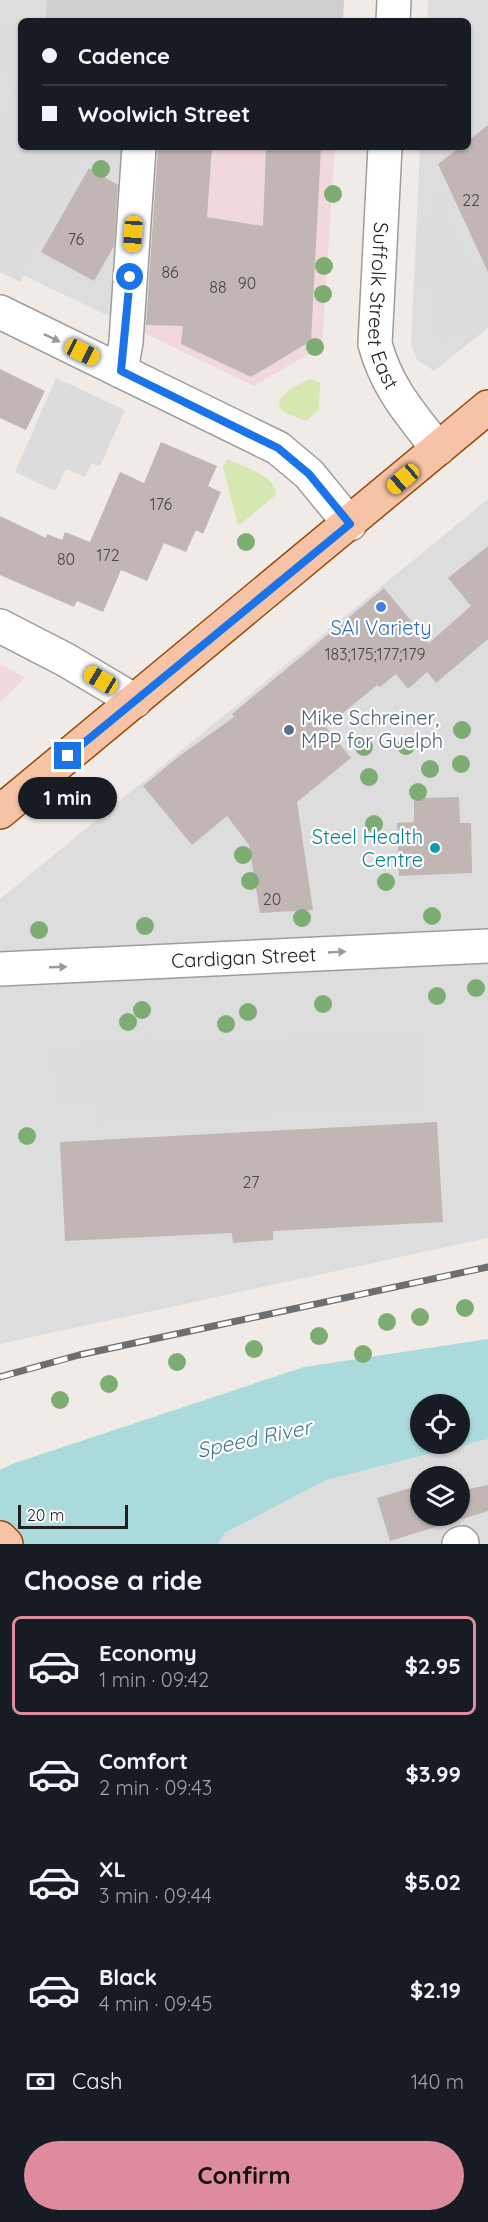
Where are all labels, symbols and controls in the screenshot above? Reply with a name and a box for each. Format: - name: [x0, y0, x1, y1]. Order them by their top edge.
- text: Cadence: [78, 42, 170, 70]
- text: Woolwich Street: [78, 100, 250, 128]
- house number: 22: [462, 190, 480, 210]
- car: [123, 215, 143, 253]
- street label: Suffolk Street East: [363, 221, 405, 394]
- house number: 76: [68, 229, 85, 249]
- house number: 86: [161, 262, 179, 282]
- route start: [116, 263, 143, 290]
- house number: 90: [238, 273, 256, 293]
- house number: 88: [209, 277, 227, 297]
- one-way arrow: [44, 333, 61, 342]
- car: [62, 336, 102, 368]
- car: [384, 460, 422, 498]
- house number: 176: [150, 494, 173, 514]
- house number: 172: [97, 545, 120, 565]
- house number: 80: [57, 549, 75, 569]
- marker: SAI Variety: [374, 600, 388, 614]
- place label: SAI Variety: [330, 615, 432, 640]
- house number: 183;175;177;179: [325, 644, 425, 664]
- car: [81, 663, 121, 697]
- place label: Mike Schreiner, MPP for Guelph: [301, 705, 443, 753]
- marker: Mike Schreiner, MPP for Guelph: [282, 723, 296, 737]
- route end: [54, 742, 81, 769]
- callout: 1 min: [19, 777, 118, 819]
- text: 1 min: [43, 785, 92, 810]
- place label: Steel Health Centre: [312, 824, 423, 872]
- marker: Steel Health Centre: [428, 841, 442, 855]
- house number: 20: [263, 889, 281, 909]
- street label: Cardigan Street: [171, 941, 317, 973]
- one-way arrow: [328, 947, 347, 957]
- one-way arrow: [49, 963, 68, 972]
- house number: 27: [243, 1172, 259, 1192]
- map controls: [410, 1394, 470, 1526]
- button: locate: [410, 1394, 470, 1454]
- water label: Speed River: [194, 1413, 316, 1463]
- button: layers: [410, 1466, 470, 1526]
- scale bar: [18, 1502, 128, 1530]
- text: 20 m: [27, 1505, 64, 1525]
- text: Choose a ride: [24, 1563, 202, 1597]
- icon: car: [27, 1639, 81, 1693]
- text: Economy: [99, 1639, 197, 1667]
- text: $2.95: [405, 1652, 461, 1680]
- text: 1 min · 09:42: [99, 1667, 209, 1692]
- icon: car: [27, 1747, 81, 1801]
- text: Comfort: [99, 1747, 188, 1775]
- text: $3.99: [406, 1760, 461, 1788]
- text: 2 min · 09:43: [99, 1775, 212, 1800]
- icon: car: [27, 1855, 81, 1909]
- text: XL: [99, 1855, 126, 1883]
- text: $5.02: [405, 1868, 461, 1896]
- text: 3 min · 09:44: [99, 1883, 212, 1908]
- icon: car: [27, 1963, 81, 2017]
- text: Black: [99, 1963, 157, 1991]
- text: $2.19: [410, 1976, 461, 2004]
- text: 4 min · 09:45: [99, 1991, 212, 2016]
- icon: cash: [24, 2065, 57, 2098]
- text: Cash: [72, 2067, 123, 2095]
- text: 140 m: [411, 2069, 464, 2094]
- button: Confirm: [24, 2141, 464, 2210]

